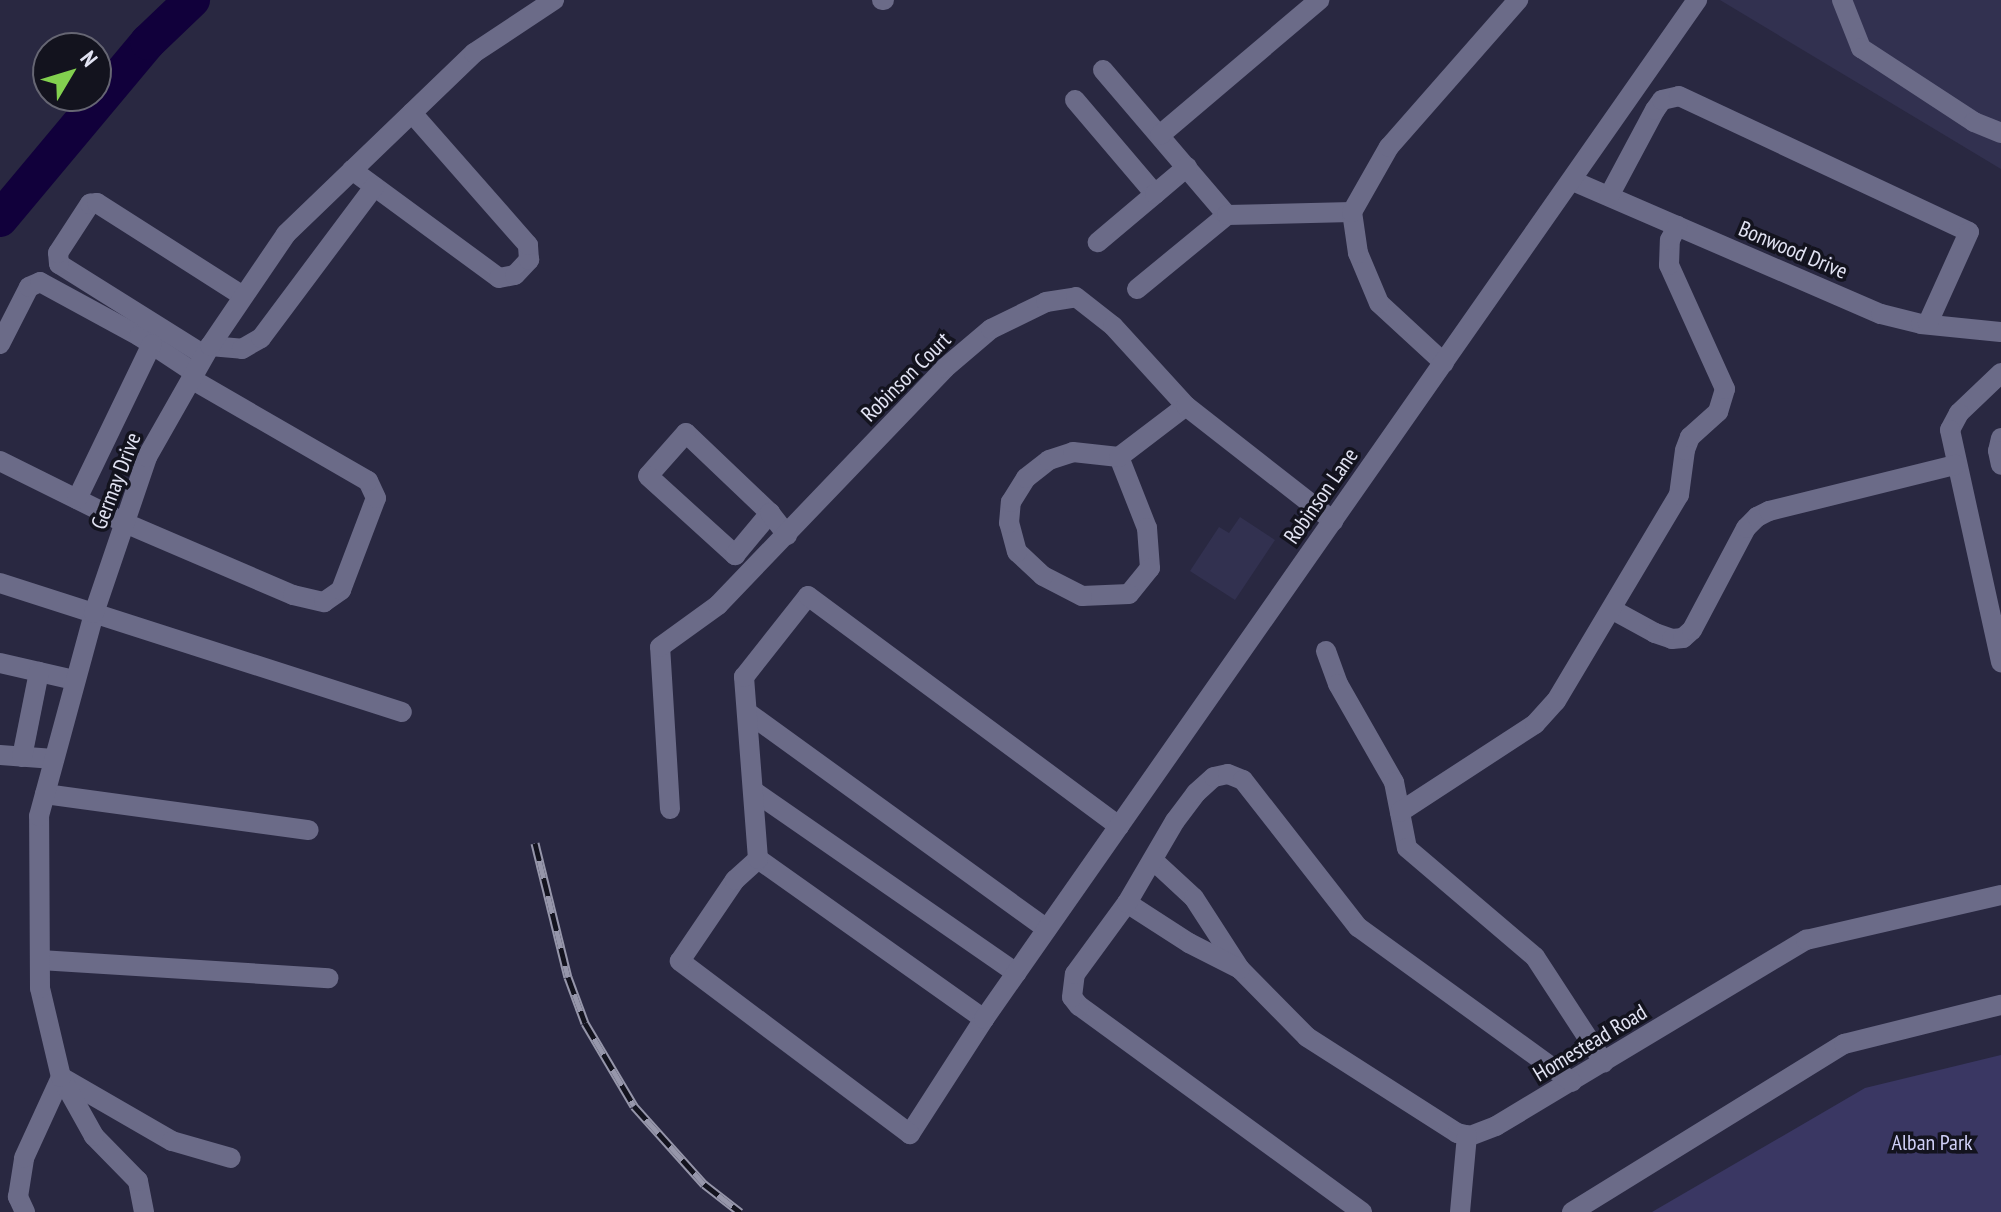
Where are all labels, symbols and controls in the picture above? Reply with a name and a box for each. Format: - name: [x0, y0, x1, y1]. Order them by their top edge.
- north arrow: [32, 32, 112, 112]
- text: N: [75, 45, 104, 72]
- street label: Bonwood Drive: [1735, 215, 1851, 285]
- street label: Robinson Court: [856, 327, 956, 427]
- street label: Germay Drive: [85, 429, 147, 533]
- street label: Robinson Lane: [1278, 443, 1364, 549]
- street label: Homestead Road: [1529, 999, 1651, 1087]
- park label: Alban Park: [1892, 1130, 1972, 1156]

